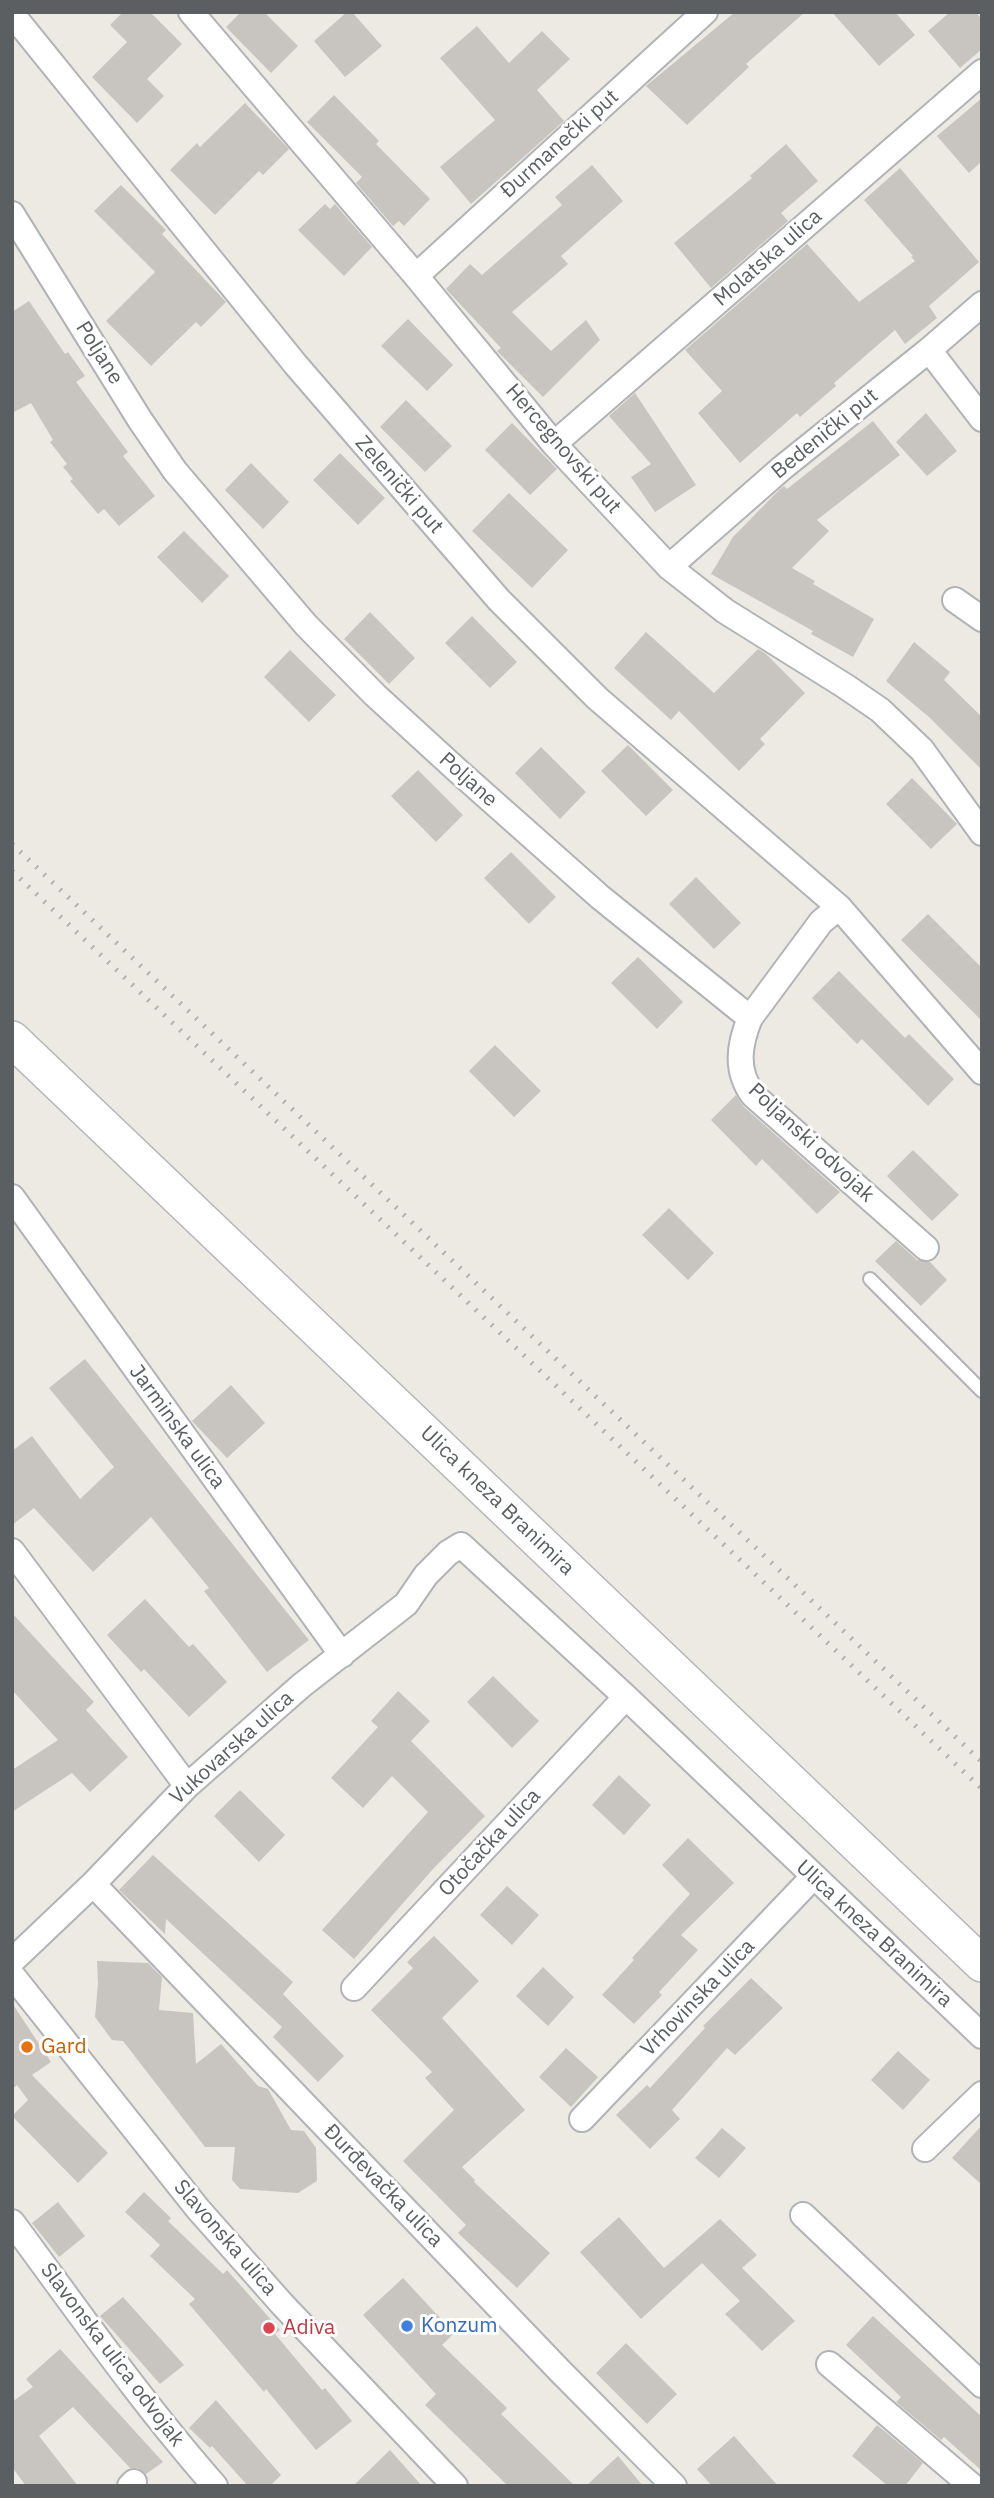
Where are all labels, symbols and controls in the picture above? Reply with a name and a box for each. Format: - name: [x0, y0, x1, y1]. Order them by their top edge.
- street label: Đurmanečki put: [496, 84, 624, 204]
- street label: Molatska ulica: [709, 204, 827, 312]
- street label: Poljane: [70, 317, 128, 389]
- street label: Hercegnovski put: [500, 379, 626, 519]
- street label: Bedenički put: [767, 383, 883, 485]
- street label: Zelenički put: [350, 431, 448, 539]
- street label: Poljane: [434, 747, 502, 813]
- street label: Poljanski odvojak: [743, 1078, 879, 1208]
- street label: Jarminska ulica: [124, 1360, 230, 1494]
- street label: Ulica kneza Branimira: [415, 1421, 579, 1581]
- street label: Vukovarska ulica: [165, 1686, 299, 1810]
- street label: Otočačka ulica: [434, 1784, 546, 1902]
- street label: Ulica kneza Branimira: [791, 1855, 957, 2013]
- street label: Vrhovinska ulica: [636, 1934, 760, 2062]
- place label: Gard: [41, 2034, 87, 2060]
- marker: Gard: [19, 2039, 35, 2055]
- street label: Đurđevačka ulica: [318, 2119, 448, 2253]
- street label: Slavonska ulica: [168, 2175, 282, 2301]
- street label: Slavonska ulica odvojak: [35, 2258, 189, 2452]
- place label: Konzum: [421, 2313, 497, 2339]
- place label: Adiva: [283, 2315, 335, 2341]
- marker: Konzum: [399, 2318, 415, 2334]
- marker: Adiva: [261, 2320, 277, 2336]

